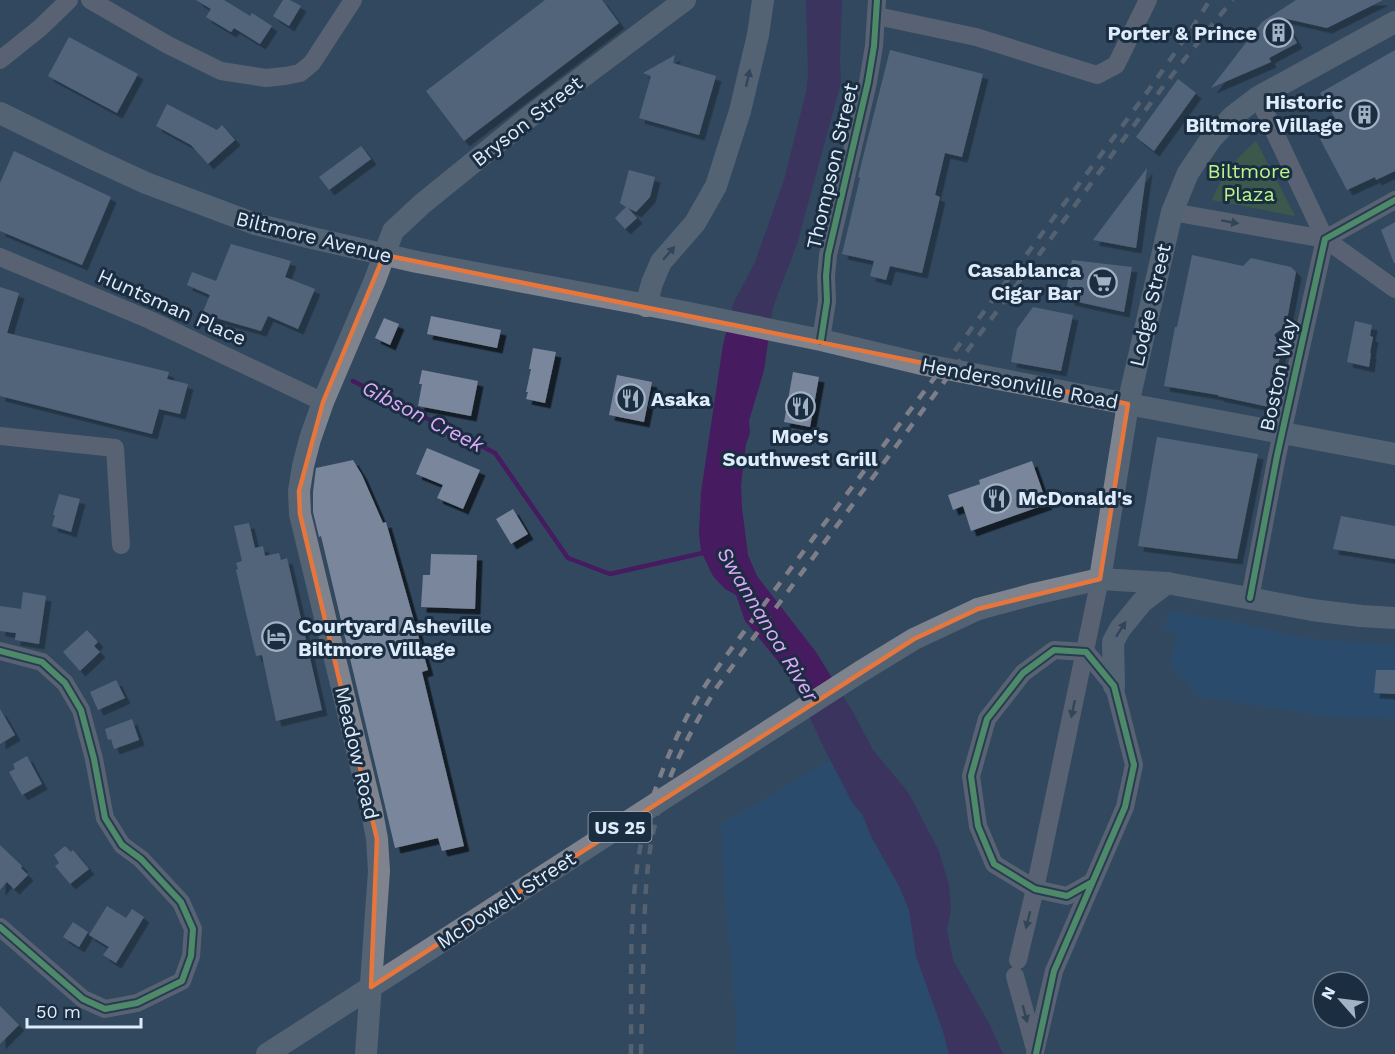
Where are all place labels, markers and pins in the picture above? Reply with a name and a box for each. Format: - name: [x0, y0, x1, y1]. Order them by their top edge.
- building icon: Porter & Prince: [1262, 17, 1294, 49]
- place label: Porter & Prince: [1108, 21, 1257, 45]
- place label: Historic Biltmore Village: [1185, 90, 1343, 137]
- building icon: Historic Biltmore Village: [1348, 98, 1380, 130]
- place label: Casablanca Cigar Bar: [967, 258, 1081, 305]
- supermarket icon: Casablanca Cigar Bar: [1086, 266, 1118, 298]
- restaurant icon: Asaka: [614, 383, 646, 415]
- place label: Asaka: [651, 387, 711, 411]
- restaurant icon: Moe's Southwest Grill: [784, 390, 816, 422]
- place label: Moe's Southwest Grill: [723, 424, 878, 471]
- restaurant icon: McDonald's: [981, 482, 1013, 514]
- place label: McDonald's: [1018, 486, 1133, 510]
- place label: Courtyard Asheville Biltmore Village: [298, 614, 492, 661]
- hotel icon: Courtyard Asheville Biltmore Village: [261, 621, 293, 653]

